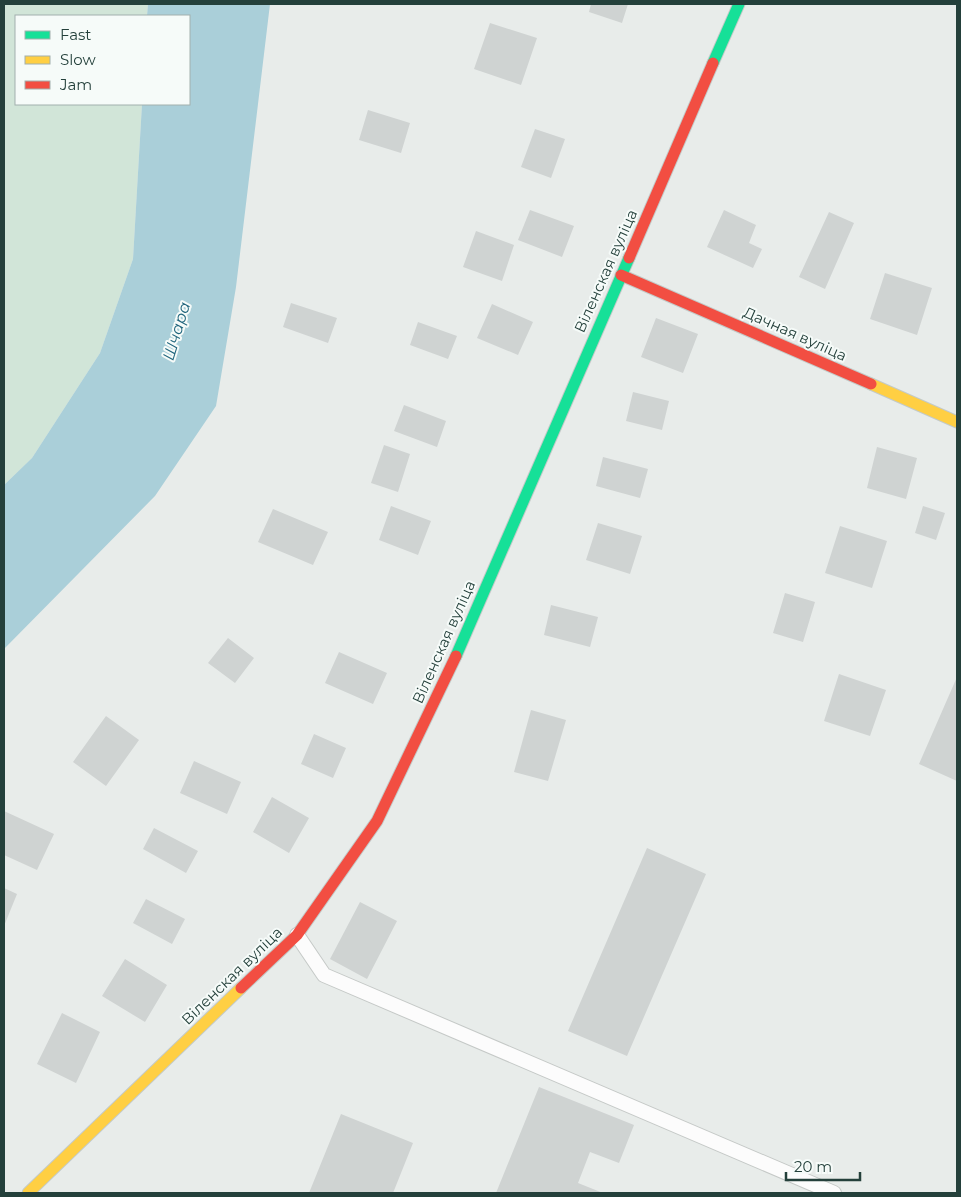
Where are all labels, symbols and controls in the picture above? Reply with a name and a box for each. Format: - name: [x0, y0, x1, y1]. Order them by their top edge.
- legend: [15, 15, 190, 105]
- text: Fast: [60, 25, 91, 44]
- text: Slow: [60, 50, 96, 69]
- text: Jam: [59, 75, 92, 94]
- street label: Віленская вуліца: [570, 206, 641, 335]
- water label: Шчара: [159, 300, 194, 363]
- street label: Дачная вуліца: [741, 302, 850, 365]
- street label: Віленская вуліца: [408, 577, 479, 706]
- street label: Віленская вуліца: [177, 923, 286, 1029]
- scale bar: [786, 1150, 860, 1182]
- text: 20 m: [794, 1157, 832, 1176]

